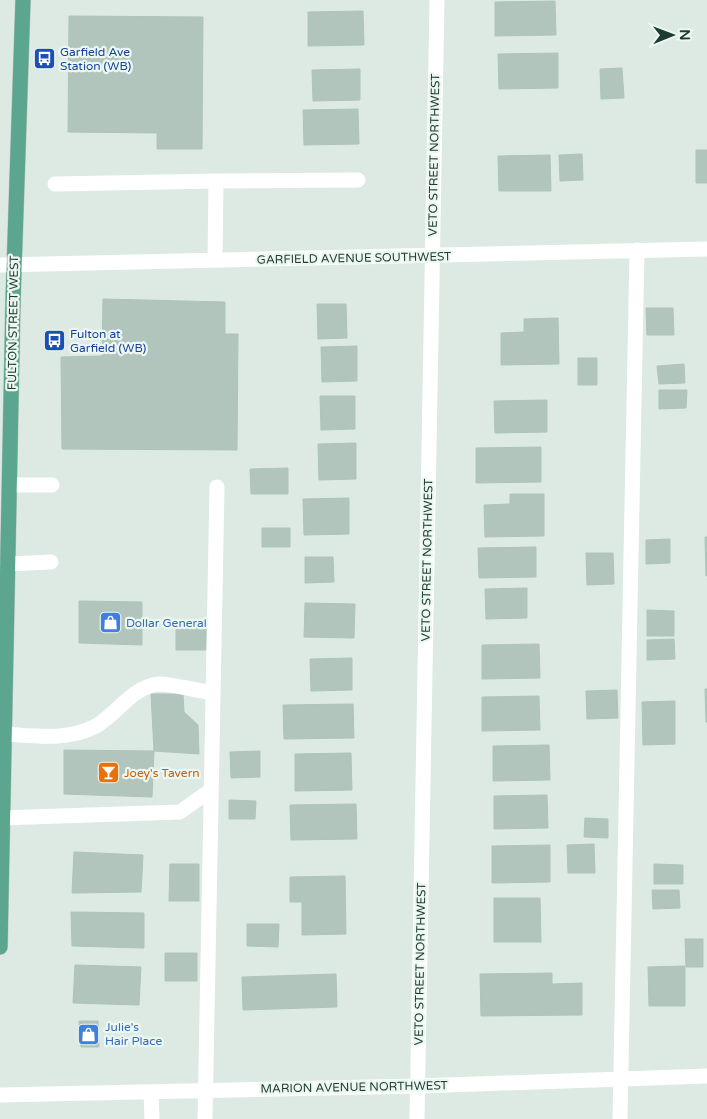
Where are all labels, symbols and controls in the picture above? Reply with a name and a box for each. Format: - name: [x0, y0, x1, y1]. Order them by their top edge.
- north arrow: [647, 10, 697, 60]
- text: N: [676, 29, 693, 41]
- place label: Garfield Ave Station (WB): [60, 45, 132, 73]
- bus stop icon: Garfield Ave Station (WB): [32, 47, 56, 71]
- street label: VETO STREET NORTHWEST: [426, 73, 442, 236]
- street label: GARFIELD AVENUE SOUTHWEST: [257, 249, 452, 267]
- street label: FULTON STREET WEST: [5, 255, 21, 390]
- place label: Fulton at Garfield (WB): [70, 327, 147, 355]
- bus stop icon: Fulton at Garfield (WB): [42, 329, 66, 353]
- street label: VETO STREET NORTHWEST: [419, 478, 435, 641]
- shop icon: Dollar General: [98, 611, 122, 635]
- place label: Dollar General: [126, 616, 207, 630]
- bar icon: Joey's Tavern: [96, 761, 120, 785]
- place label: Joey's Tavern: [124, 766, 200, 780]
- street label: VETO STREET NORTHWEST: [412, 882, 428, 1045]
- place label: Julie's Hair Place: [105, 1020, 163, 1048]
- shop icon: Julie's Hair Place: [77, 1022, 101, 1046]
- street label: MARION AVENUE NORTHWEST: [260, 1078, 448, 1096]

